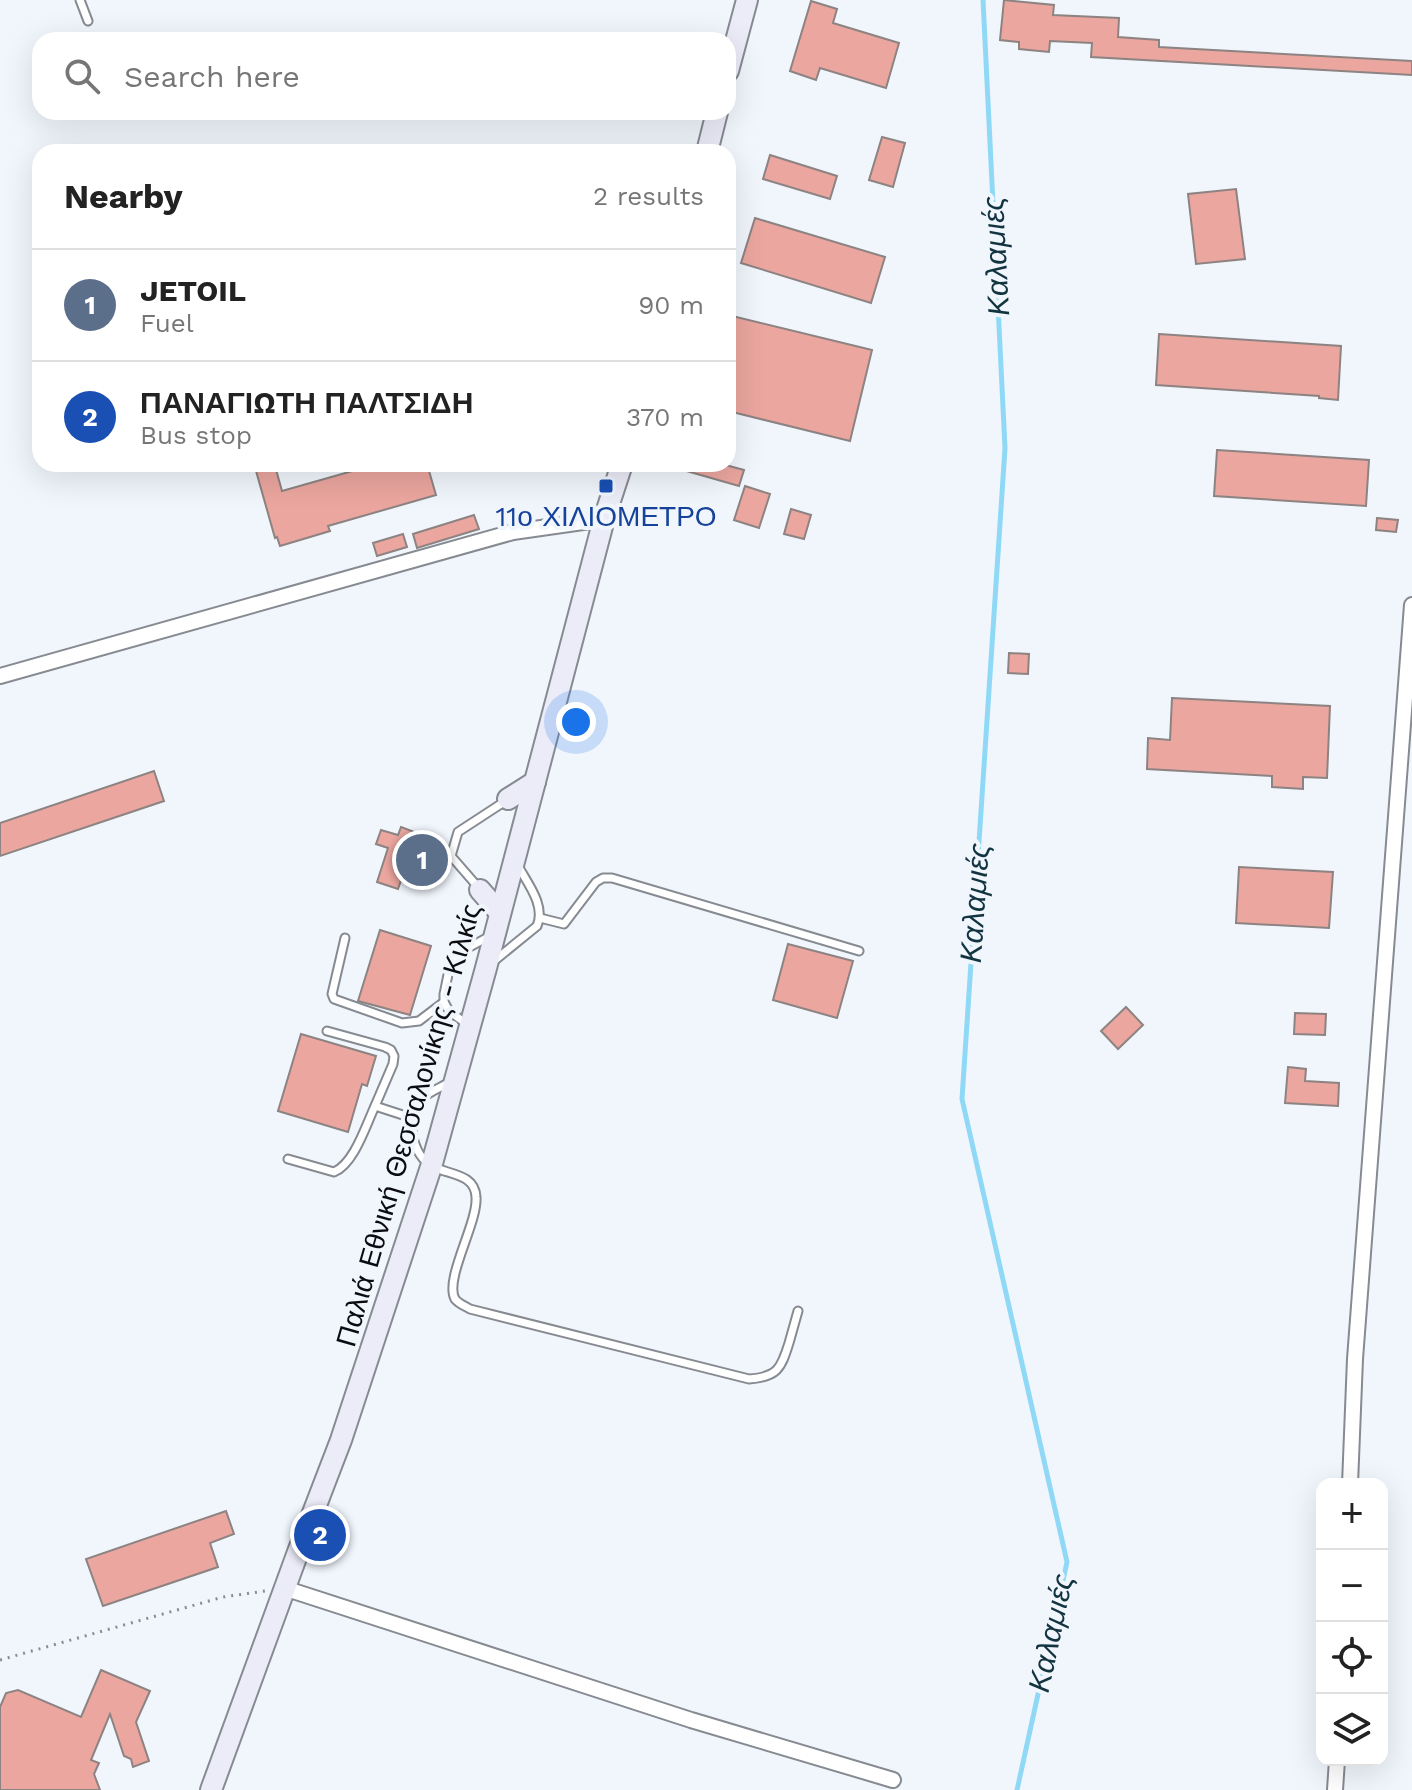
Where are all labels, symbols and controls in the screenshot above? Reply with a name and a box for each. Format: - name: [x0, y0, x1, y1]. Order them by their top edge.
- search box: [32, 32, 736, 120]
- icon: search: [60, 54, 104, 98]
- text: Search here: [124, 59, 300, 94]
- text: Nearby: [64, 176, 183, 216]
- text: 2 results: [593, 181, 704, 211]
- water label: Καλαμιές: [975, 195, 1016, 317]
- text: JETOIL: [140, 273, 246, 308]
- text: 1: [84, 290, 96, 320]
- text: 90 m: [638, 290, 704, 320]
- text: Fuel: [140, 308, 194, 338]
- text: ΠΑΝΑΓΙΩΤΗ ΠΑΛΤΣΙΔΗ: [140, 385, 473, 420]
- text: 2: [82, 402, 98, 432]
- text: 370 m: [626, 402, 704, 432]
- text: Bus stop: [140, 420, 252, 450]
- marker: 11ο ΧΙΛΙΟΜΕΤΡΟ: [597, 477, 615, 495]
- place label: 11ο ΧΙΛΙΟΜΕΤΡΟ: [495, 500, 717, 533]
- your location: [556, 702, 596, 742]
- pin: 1: [396, 830, 448, 890]
- water label: Καλαμιές: [953, 841, 996, 964]
- street label: Παλιά Εθνική Θεσσαλονίκης - Κιλκίς: [329, 900, 488, 1350]
- map controls: [1316, 1478, 1388, 1766]
- button: +: [1316, 1478, 1388, 1550]
- pin: 2: [294, 1505, 346, 1565]
- button: −: [1316, 1550, 1388, 1622]
- water label: Καλαμιές: [1021, 1570, 1080, 1695]
- button: locate: [1316, 1622, 1388, 1694]
- button: layers: [1316, 1694, 1388, 1766]

